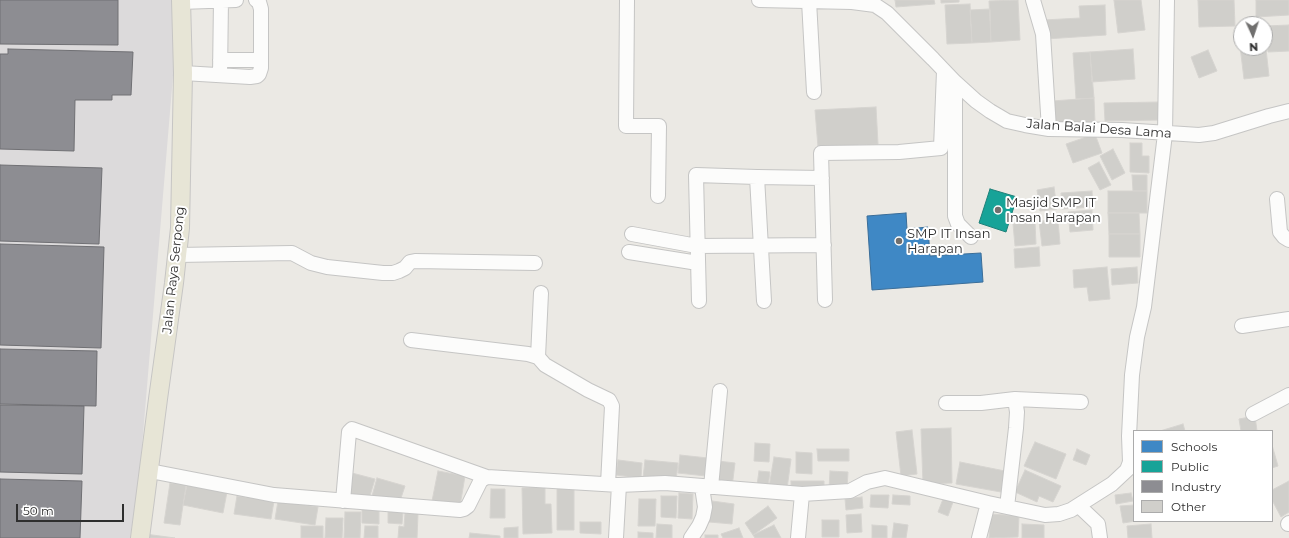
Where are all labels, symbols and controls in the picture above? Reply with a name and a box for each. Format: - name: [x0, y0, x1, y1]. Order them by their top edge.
- north arrow: [1233, 16, 1273, 56]
- text: N: [1249, 40, 1258, 54]
- street label: Jalan Balai Desa Lama: [1026, 116, 1172, 142]
- place label: Masjid SMP IT Insan Harapan: [1006, 195, 1101, 226]
- marker: Masjid SMP IT Insan Harapan: [993, 205, 1003, 215]
- street label: Jalan Raya Serpong: [160, 206, 188, 334]
- place label: SMP IT Insan Harapan: [907, 226, 990, 257]
- marker: SMP IT Insan Harapan: [894, 236, 904, 246]
- legend: [1133, 430, 1273, 522]
- text: Schools: [1171, 439, 1217, 454]
- text: Public: [1171, 459, 1209, 474]
- text: Industry: [1171, 479, 1221, 494]
- scale bar: [18, 496, 126, 522]
- text: Other: [1171, 499, 1206, 514]
- text: 50 m: [23, 503, 54, 518]

